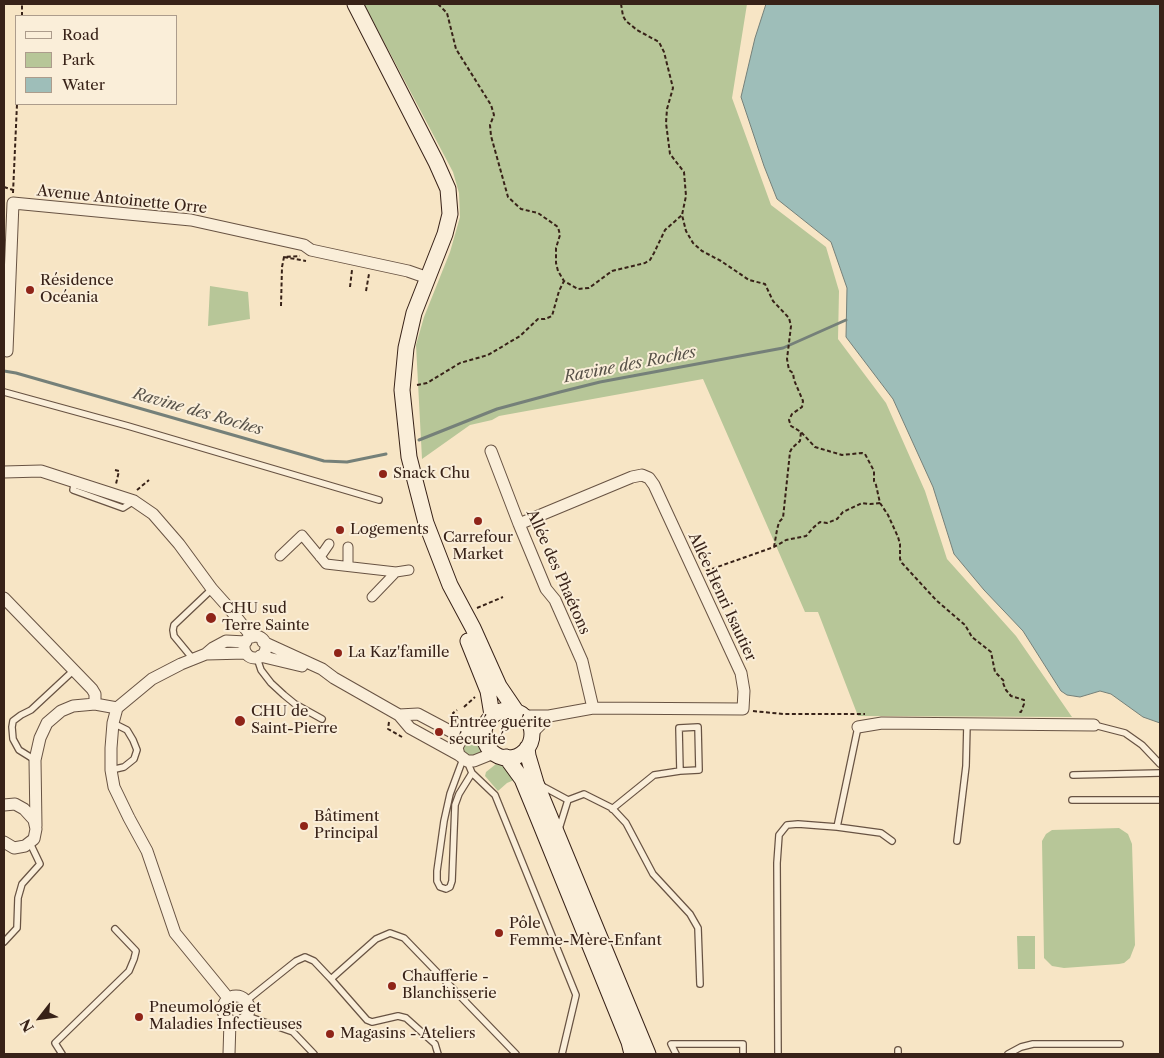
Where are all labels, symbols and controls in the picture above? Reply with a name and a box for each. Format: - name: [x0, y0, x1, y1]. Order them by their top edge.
- legend: [15, 15, 178, 105]
- text: Road: [62, 25, 99, 44]
- text: Park: [62, 50, 95, 69]
- text: Water: [62, 75, 105, 94]
- street label: Avenue Antoinette Orre: [36, 182, 208, 218]
- place label: Résidence Océania: [40, 272, 114, 307]
- marker: Résidence Océania: [24, 284, 36, 296]
- water label: Ravine des Roches: [562, 343, 698, 387]
- water label: Ravine des Roches: [131, 384, 265, 440]
- place label: Snack Chu: [393, 465, 470, 483]
- marker: Snack Chu: [377, 468, 389, 480]
- street label: Allée des Phaétons: [522, 507, 594, 637]
- marker: Carrefour Market: [472, 515, 484, 527]
- place label: Logements: [350, 521, 429, 539]
- marker: Logements: [334, 524, 346, 536]
- place label: Carrefour Market: [443, 529, 513, 564]
- street label: Allée Henri Isautier: [684, 530, 760, 664]
- place label: CHU sud Terre Sainte: [222, 600, 310, 635]
- marker: CHU sud Terre Sainte: [204, 611, 218, 625]
- place label: La Kaz'famille: [348, 644, 449, 662]
- marker: La Kaz'famille: [332, 647, 344, 659]
- place label: CHU de Saint-Pierre: [251, 703, 338, 738]
- marker: CHU de Saint-Pierre: [233, 714, 247, 728]
- place label: Entrée guérite sécurité: [449, 714, 551, 749]
- marker: Entrée guérite sécurité: [433, 726, 445, 738]
- place label: Bâtiment Principal: [314, 808, 379, 843]
- marker: Bâtiment Principal: [298, 820, 310, 832]
- place label: Pôle Femme-Mère-Enfant: [509, 915, 662, 950]
- marker: Pôle Femme-Mère-Enfant: [493, 927, 505, 939]
- place label: Chaufferie - Blanchisserie: [402, 968, 497, 1003]
- marker: Chaufferie - Blanchisserie: [386, 980, 398, 992]
- north arrow: [15, 993, 65, 1043]
- place label: Pneumologie et Maladies Infectieuses: [149, 999, 302, 1034]
- marker: Pneumologie et Maladies Infectieuses: [133, 1011, 145, 1023]
- text: N: [16, 1016, 38, 1035]
- place label: Magasins - Ateliers: [340, 1025, 476, 1043]
- marker: Magasins - Ateliers: [324, 1028, 336, 1040]

